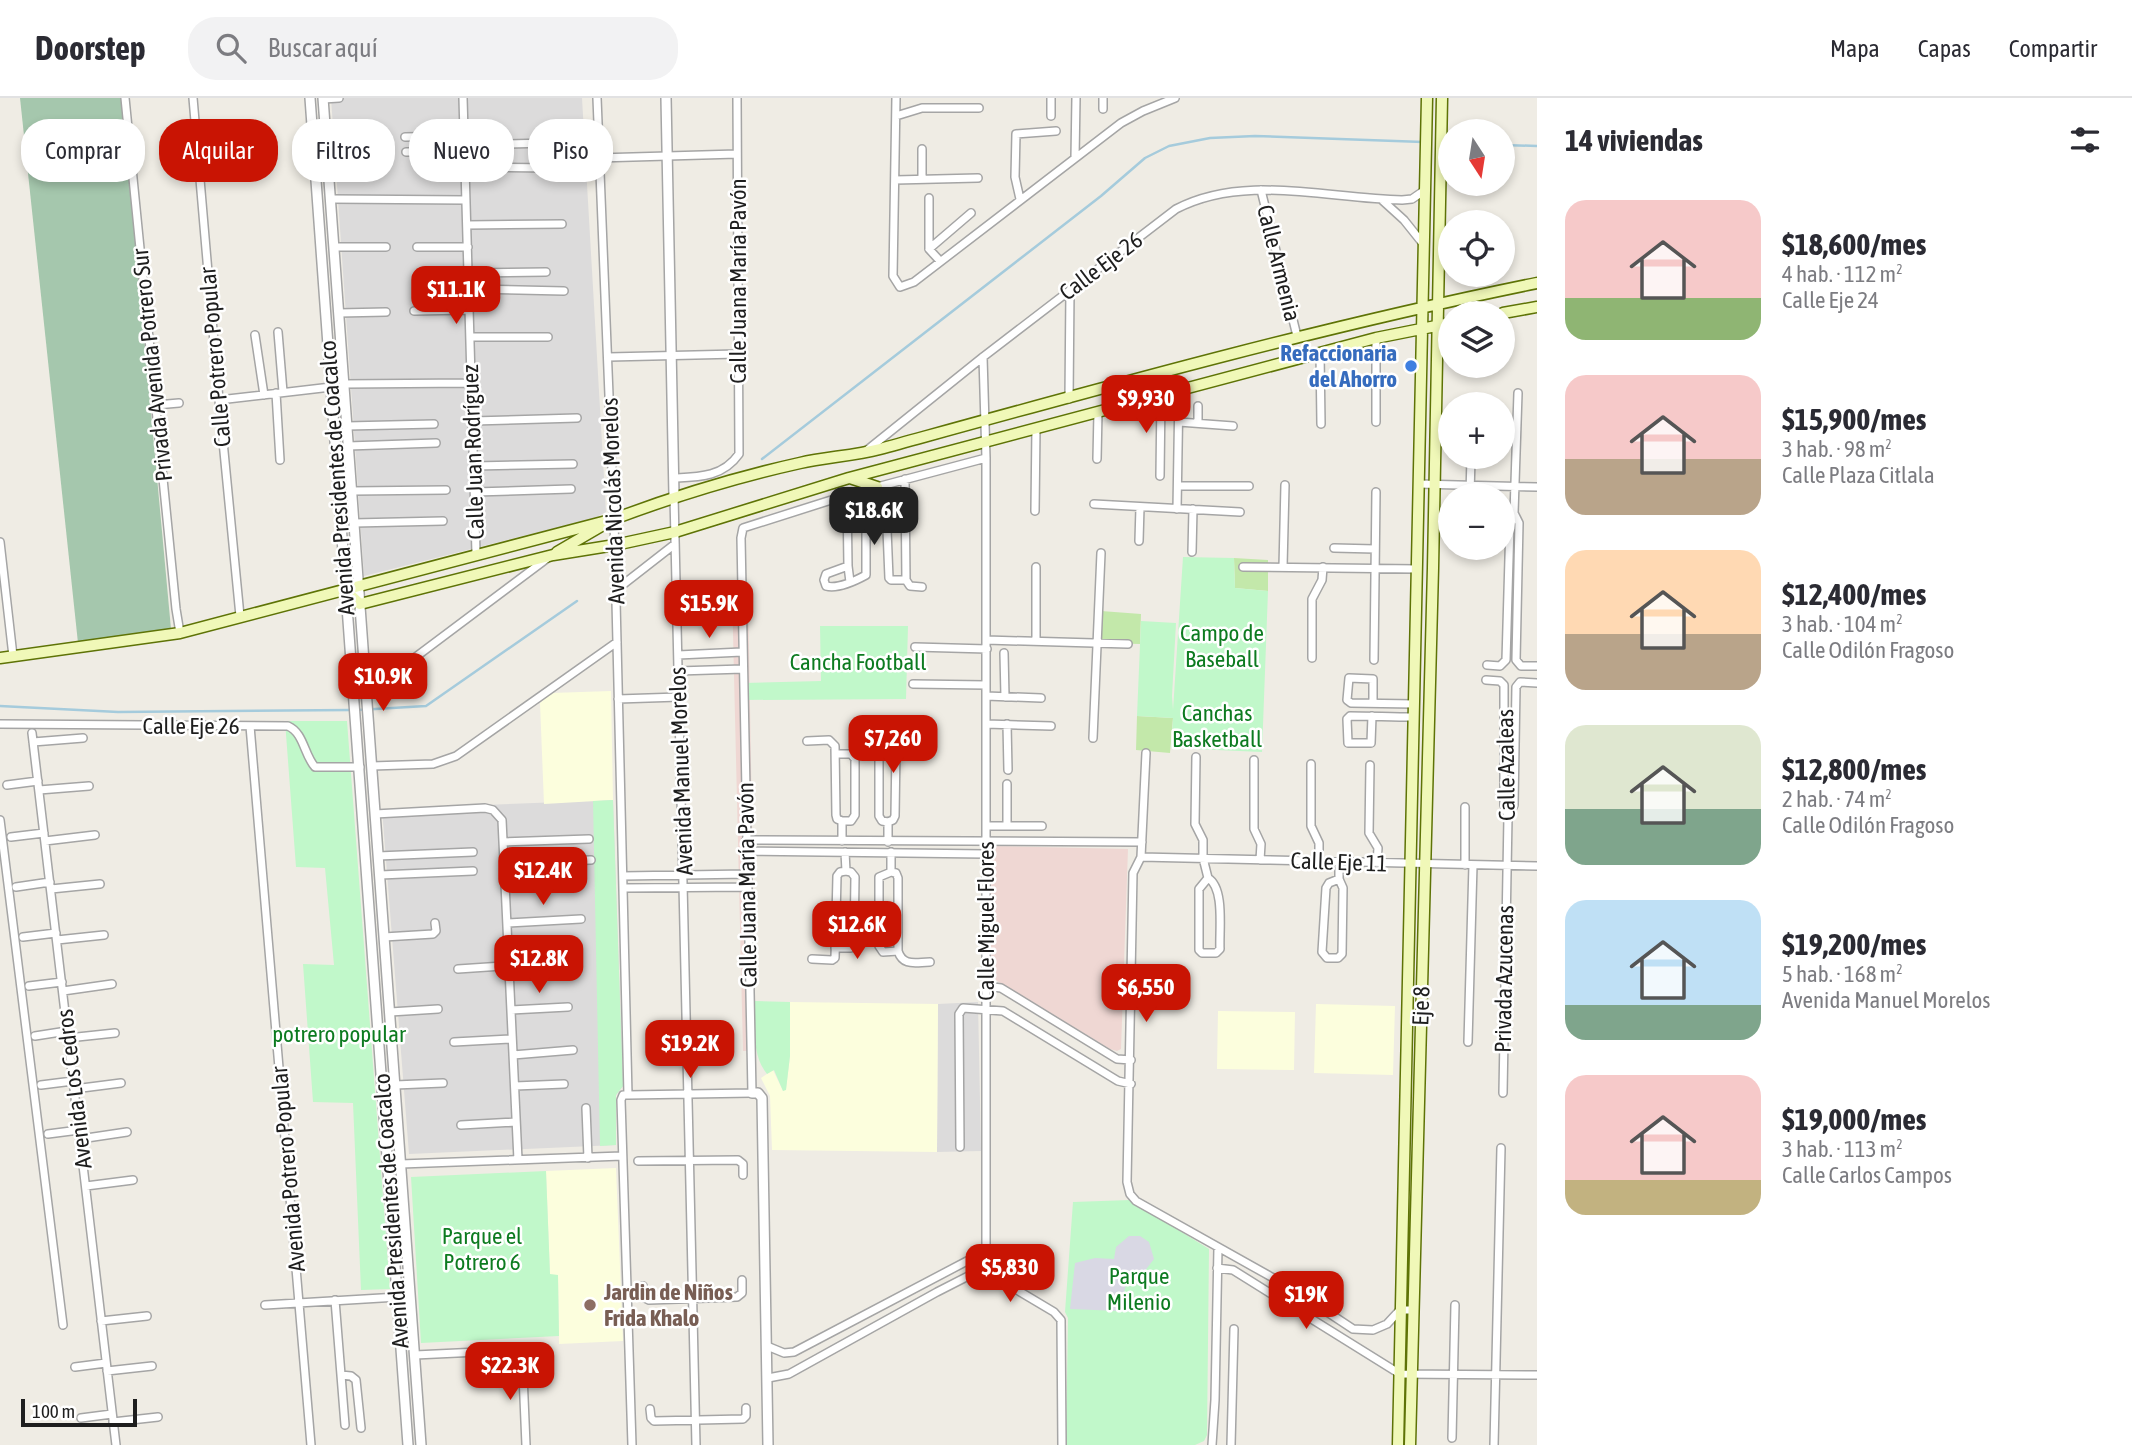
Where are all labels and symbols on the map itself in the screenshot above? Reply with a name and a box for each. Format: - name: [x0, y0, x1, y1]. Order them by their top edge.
- north arrow: [1438, 119, 1516, 196]
- street label: Calle Juana María Pavón: [725, 178, 751, 384]
- street label: Calle Armenia: [1252, 202, 1306, 324]
- street label: Calle Eje 26: [1054, 226, 1148, 306]
- street label: Privada Avenida Potrero Sur: [127, 246, 177, 483]
- street label: Calle Potrero Popular: [194, 265, 236, 448]
- pin: $11.1K: [399, 266, 513, 326]
- street label: Avenida Presidentes de Coacalco: [314, 340, 360, 616]
- place label: Refaccionaria del Ahorro: [1280, 340, 1397, 392]
- marker: Refaccionaria del Ahorro: [1403, 358, 1419, 374]
- street label: Calle Juan Rodríguez: [457, 364, 489, 540]
- pin: $9,930: [1089, 376, 1203, 435]
- street label: Avenida Nicolás Morelos: [596, 397, 630, 605]
- pin: $18.6K: [817, 488, 931, 547]
- pin: $15.9K: [652, 580, 766, 640]
- park label: Campo de Baseball: [1180, 620, 1264, 672]
- park label: Cancha Football: [790, 649, 926, 675]
- pin: $10.9K: [326, 654, 440, 713]
- street label: Avenida Manuel Morelos: [664, 666, 698, 876]
- park label: Canchas Basketball: [1172, 700, 1262, 752]
- street label: Calle Azaleas: [1492, 709, 1520, 821]
- street label: Calle Eje 26: [143, 713, 239, 739]
- pin: $7,260: [836, 716, 950, 775]
- street label: Calle Juana María Pavón: [732, 782, 762, 988]
- street label: Calle Miguel Flores: [973, 841, 999, 1001]
- street label: Calle Eje 11: [1290, 847, 1388, 877]
- pin: $12.4K: [486, 848, 600, 907]
- pin: $12.6K: [800, 902, 914, 961]
- street label: Privada Azucenas: [1490, 905, 1518, 1053]
- pin: $12.8K: [482, 936, 596, 995]
- pin: $6,550: [1089, 964, 1203, 1024]
- street label: Eje 8: [1407, 986, 1435, 1026]
- street label: Avenida Los Cedros: [51, 1008, 97, 1170]
- pin: $19.2K: [633, 1020, 747, 1080]
- park label: potrero popular: [272, 1021, 407, 1047]
- street label: Avenida Potrero Popular: [266, 1064, 310, 1273]
- street label: Avenida Presidentes de Coacalco: [368, 1073, 414, 1349]
- park label: Parque el Potrero 6: [442, 1223, 522, 1275]
- pin: $5,830: [953, 1244, 1067, 1304]
- park label: Parque Milenio: [1107, 1263, 1171, 1315]
- pin: $19K: [1265, 1272, 1347, 1331]
- place label: Jardin de Niños Frida Khalo: [603, 1279, 733, 1331]
- marker: Jardin de Niños Frida Khalo: [582, 1297, 598, 1313]
- pin: $22.3K: [453, 1342, 567, 1402]
- scale bar: [21, 1396, 136, 1428]

